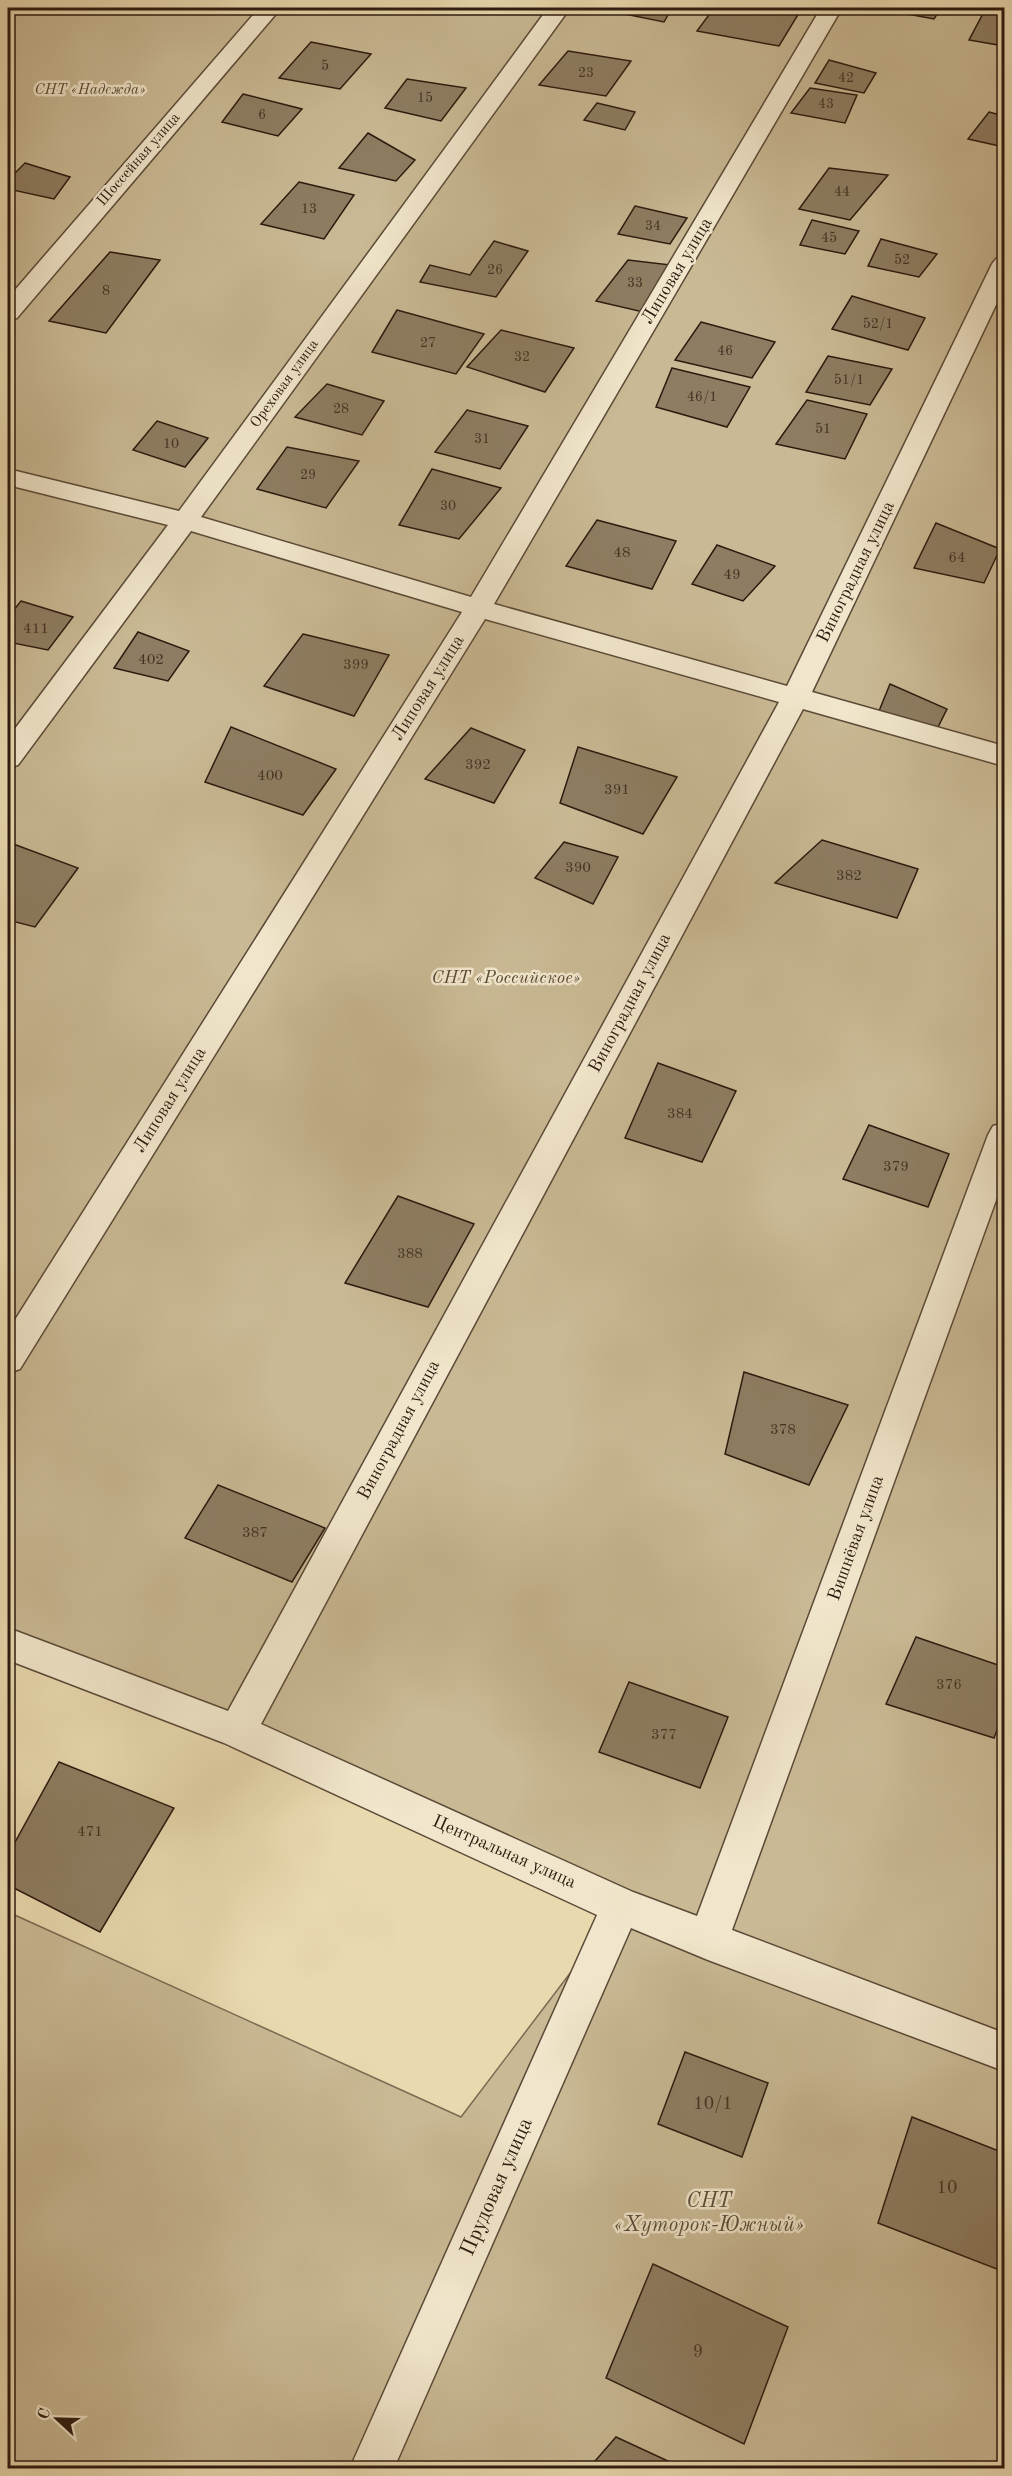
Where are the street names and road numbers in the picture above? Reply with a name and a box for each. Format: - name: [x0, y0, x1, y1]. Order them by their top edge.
- street label: Шоссейная улица: [95, 110, 184, 209]
- street label: Липовая улица: [638, 215, 716, 327]
- street label: Ореховая улица: [248, 337, 322, 431]
- street label: Виноградная улица: [814, 498, 898, 646]
- street label: Липовая улица: [388, 632, 468, 744]
- street label: Виноградная улица: [586, 930, 674, 1076]
- street label: Липовая улица: [130, 1044, 210, 1156]
- street label: Виноградная улица: [355, 1357, 443, 1503]
- street label: Вишнёвая улица: [825, 1473, 887, 1603]
- street label: Центральная улица: [430, 1812, 579, 1892]
- street label: Прудовая улица: [457, 2115, 537, 2259]

